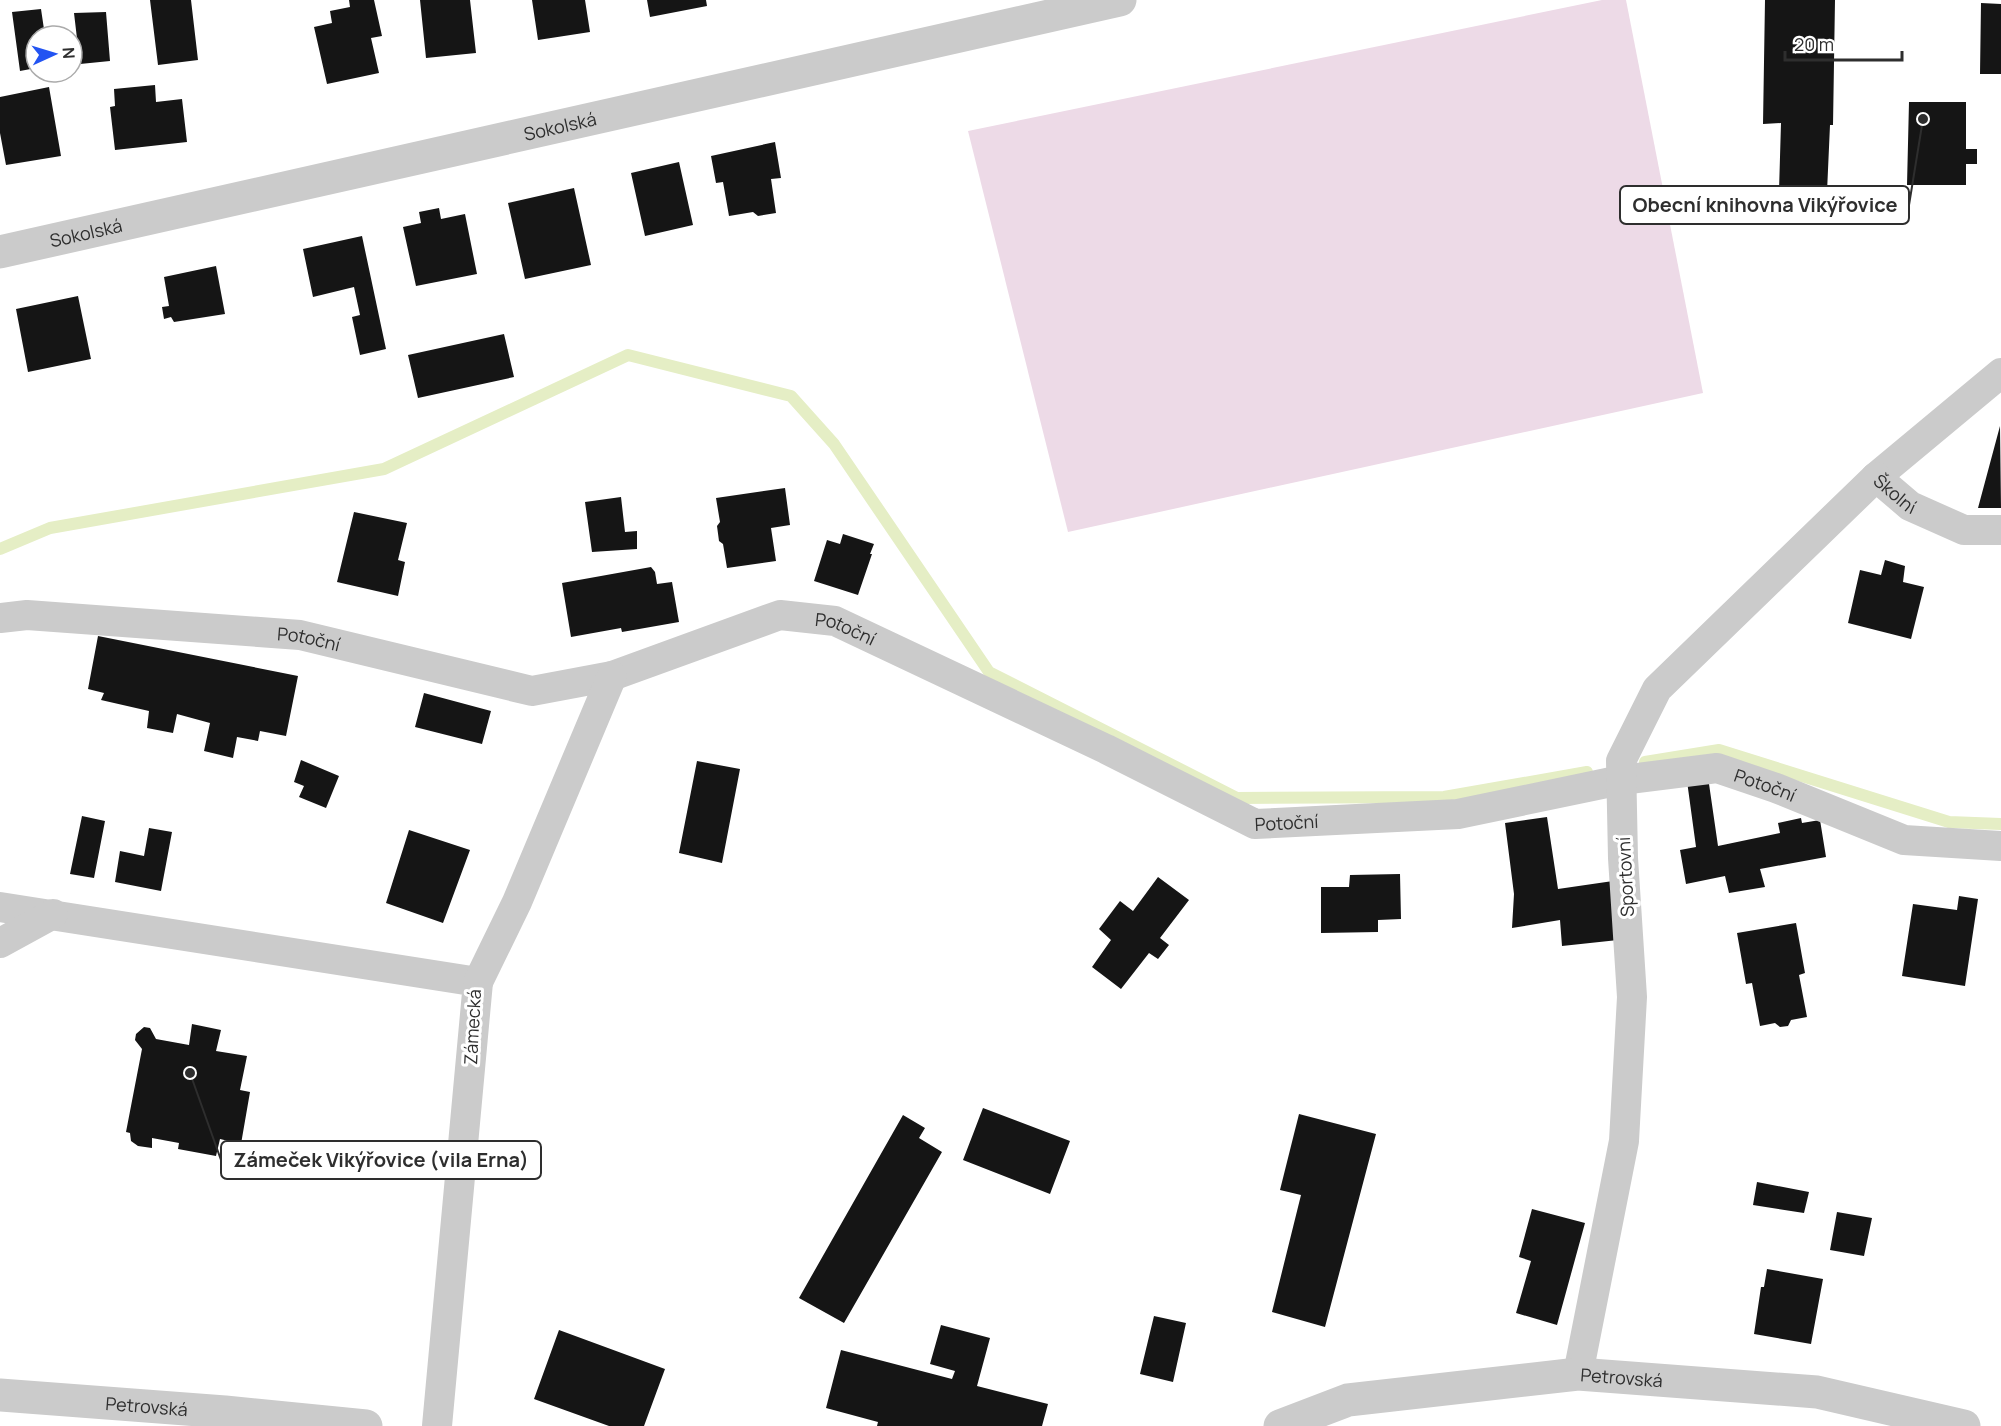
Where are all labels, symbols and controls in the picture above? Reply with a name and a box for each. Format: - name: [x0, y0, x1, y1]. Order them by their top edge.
- north arrow: [24, 24, 84, 84]
- scale bar: [1785, 24, 1902, 62]
- text: 20 m: [1794, 32, 1834, 56]
- text: N: [58, 46, 80, 59]
- street label: Sokolská: [521, 106, 599, 146]
- callout: Obecní knihovna Vikýřovice: [1620, 186, 1909, 224]
- text: Obecní knihovna Vikýřovice: [1632, 191, 1898, 218]
- street label: Sokolská: [47, 213, 124, 252]
- street label: Školní: [1869, 468, 1920, 519]
- street label: Potoční: [814, 607, 880, 651]
- street label: Potoční: [276, 621, 343, 656]
- street label: Potoční: [1731, 763, 1800, 807]
- street label: Potoční: [1254, 809, 1319, 836]
- street label: Sportovní: [1611, 836, 1639, 918]
- street label: Zámecká: [458, 989, 486, 1065]
- callout: Zámeček Vikýřovice (vila Erna): [221, 1141, 541, 1179]
- text: Zámeček Vikýřovice (vila Erna): [233, 1146, 529, 1173]
- street label: Petrovská: [1580, 1362, 1664, 1392]
- street label: Petrovská: [105, 1391, 189, 1421]

